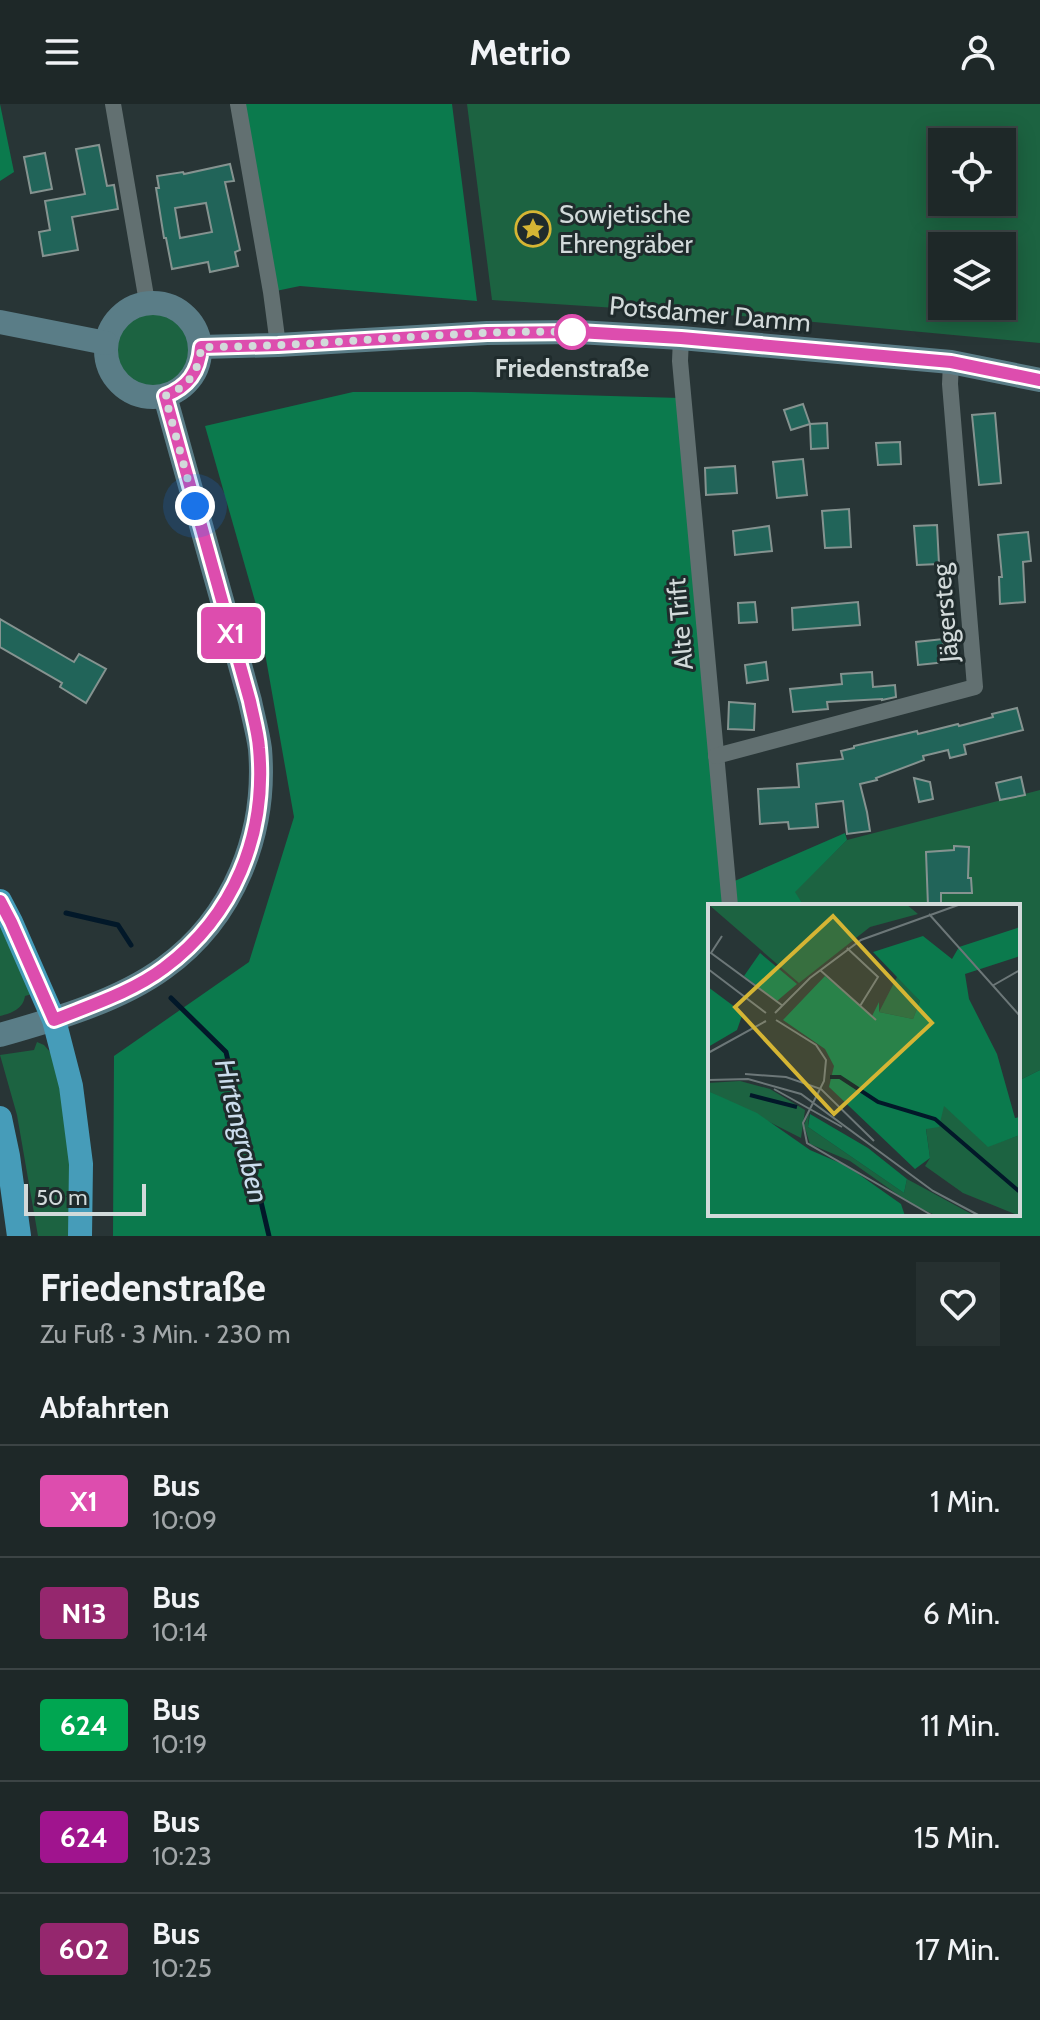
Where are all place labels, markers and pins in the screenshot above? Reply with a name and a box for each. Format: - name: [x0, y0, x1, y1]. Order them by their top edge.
- place label: Sowjetische Ehrengräber: [559, 198, 693, 260]
- place icon: Sowjetische Ehrengräber: [514, 210, 552, 248]
- marker: Friedenstraße: [555, 315, 589, 349]
- place label: Friedenstraße: [495, 352, 649, 384]

